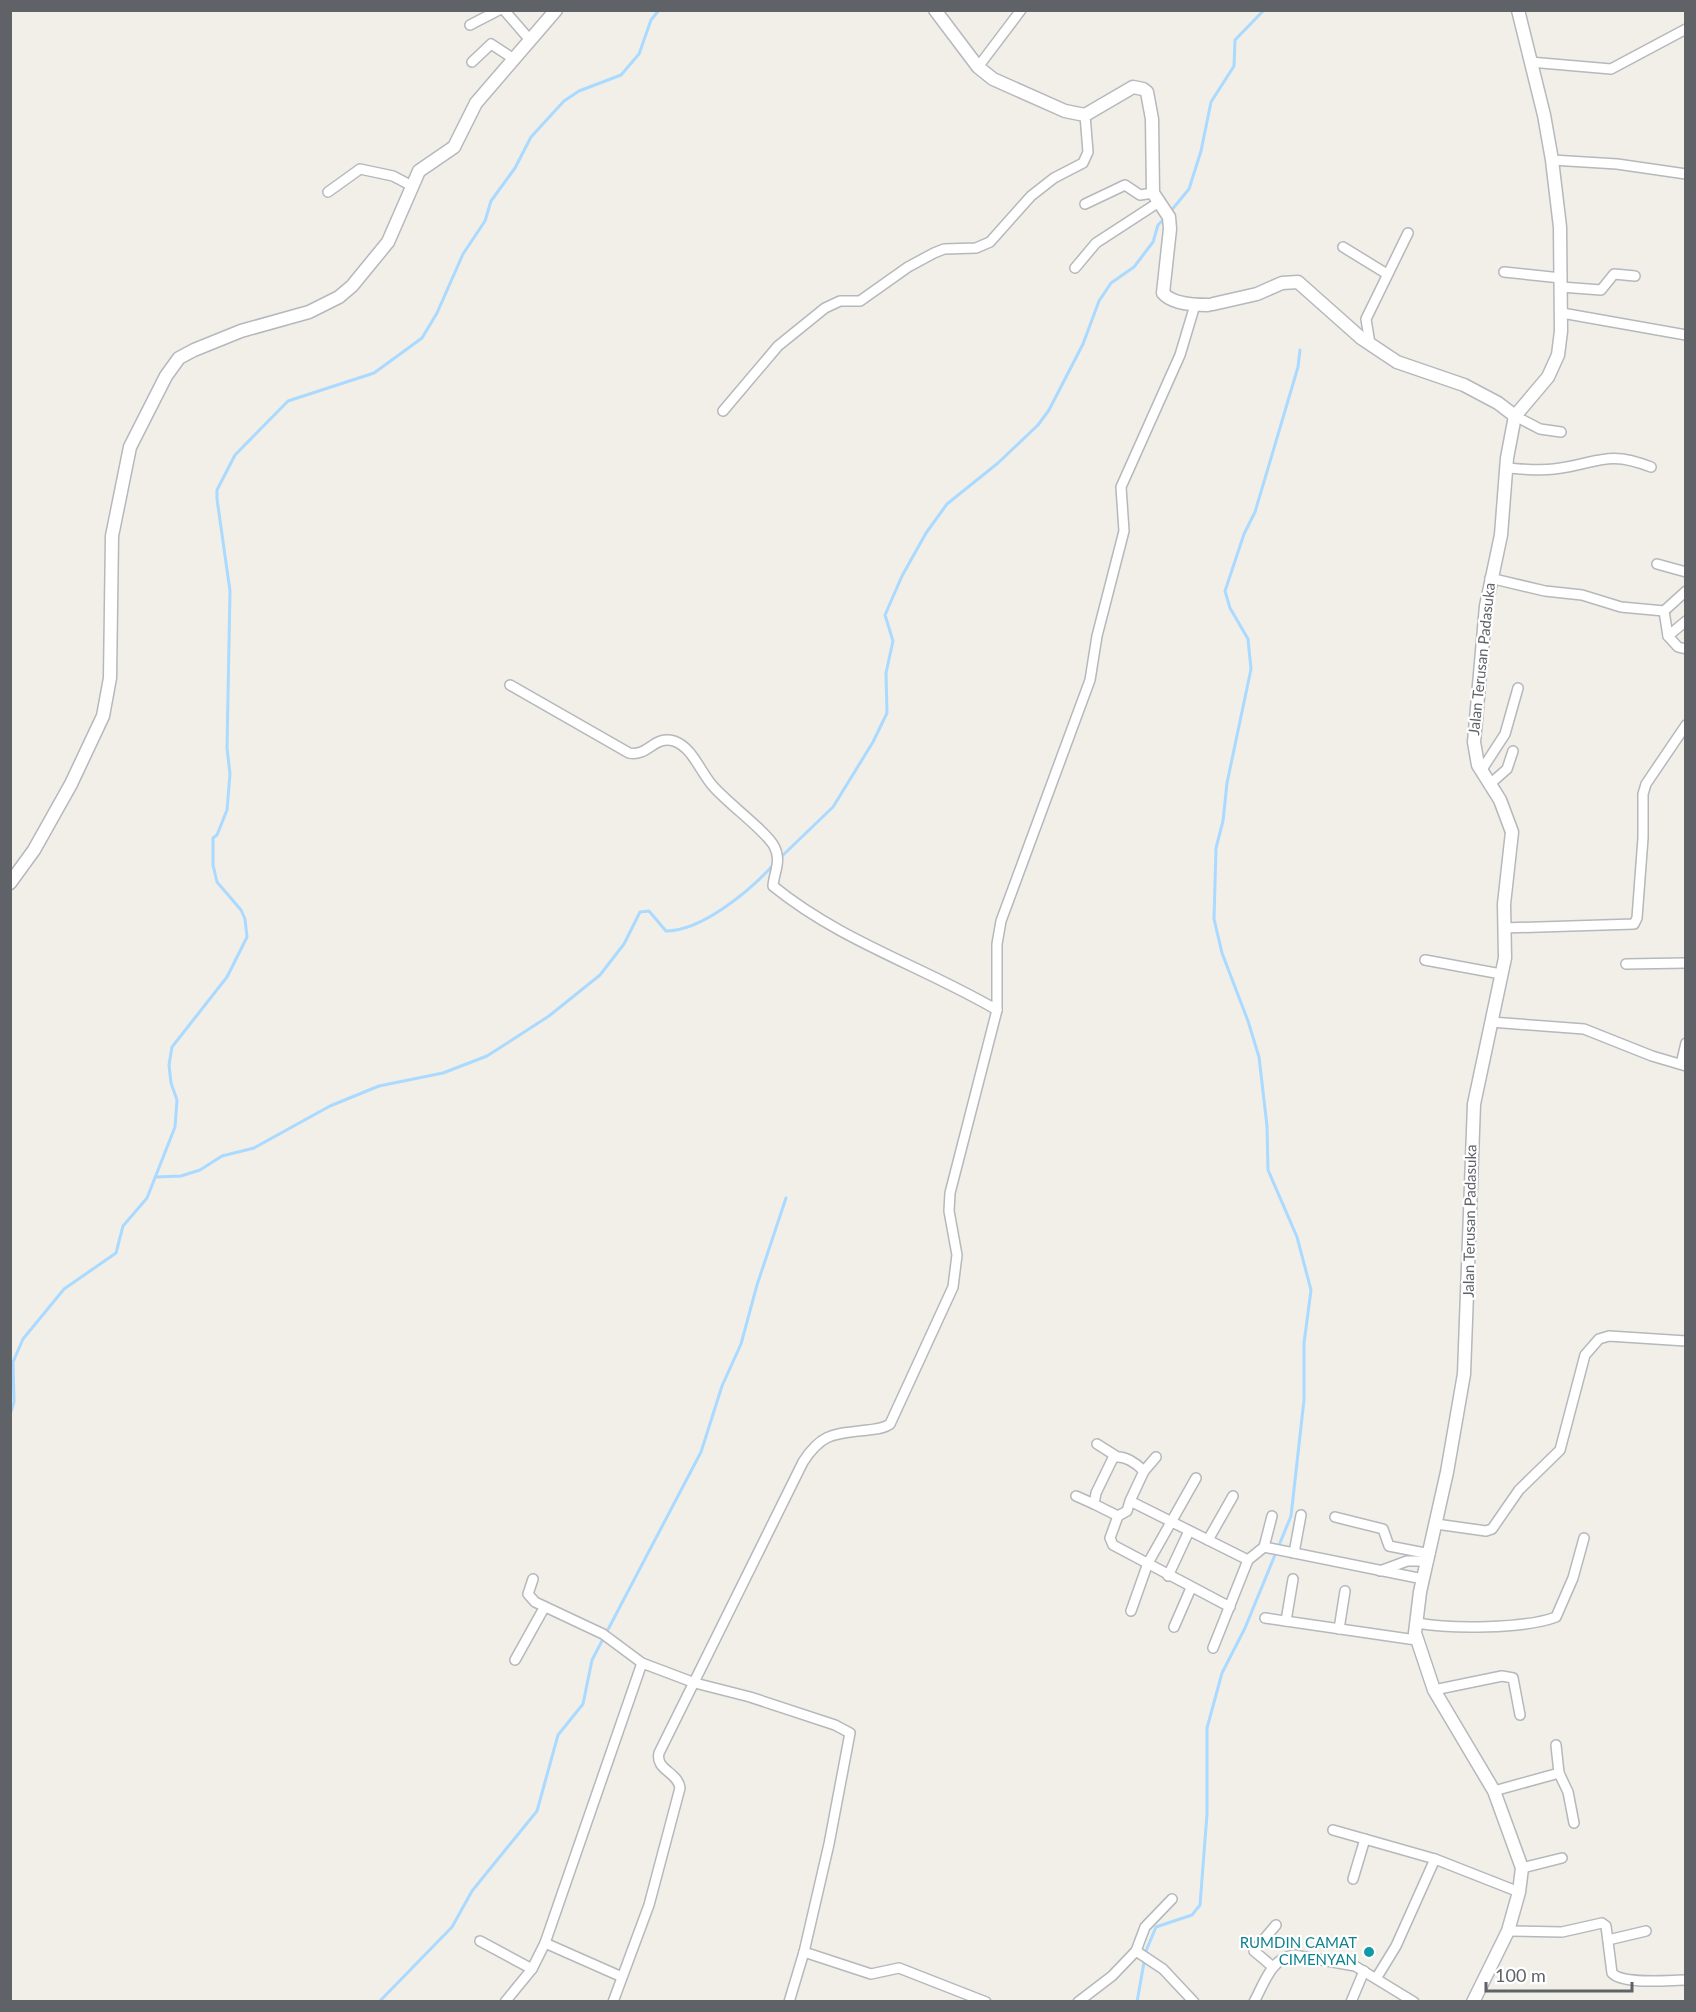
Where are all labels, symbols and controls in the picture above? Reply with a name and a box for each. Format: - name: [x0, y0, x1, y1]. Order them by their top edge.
- street label: Jalan Terusan Padasuka: [1464, 582, 1498, 736]
- street label: Jalan Terusan Padasuka: [1459, 1144, 1479, 1298]
- place label: RUMDIN CAMAT CIMENYAN: [1240, 1933, 1357, 1968]
- marker: RUMDIN CAMAT CIMENYAN: [1362, 1945, 1376, 1959]
- scale bar: [1486, 1955, 1632, 1993]
- text: 100 m: [1495, 1964, 1546, 1986]

